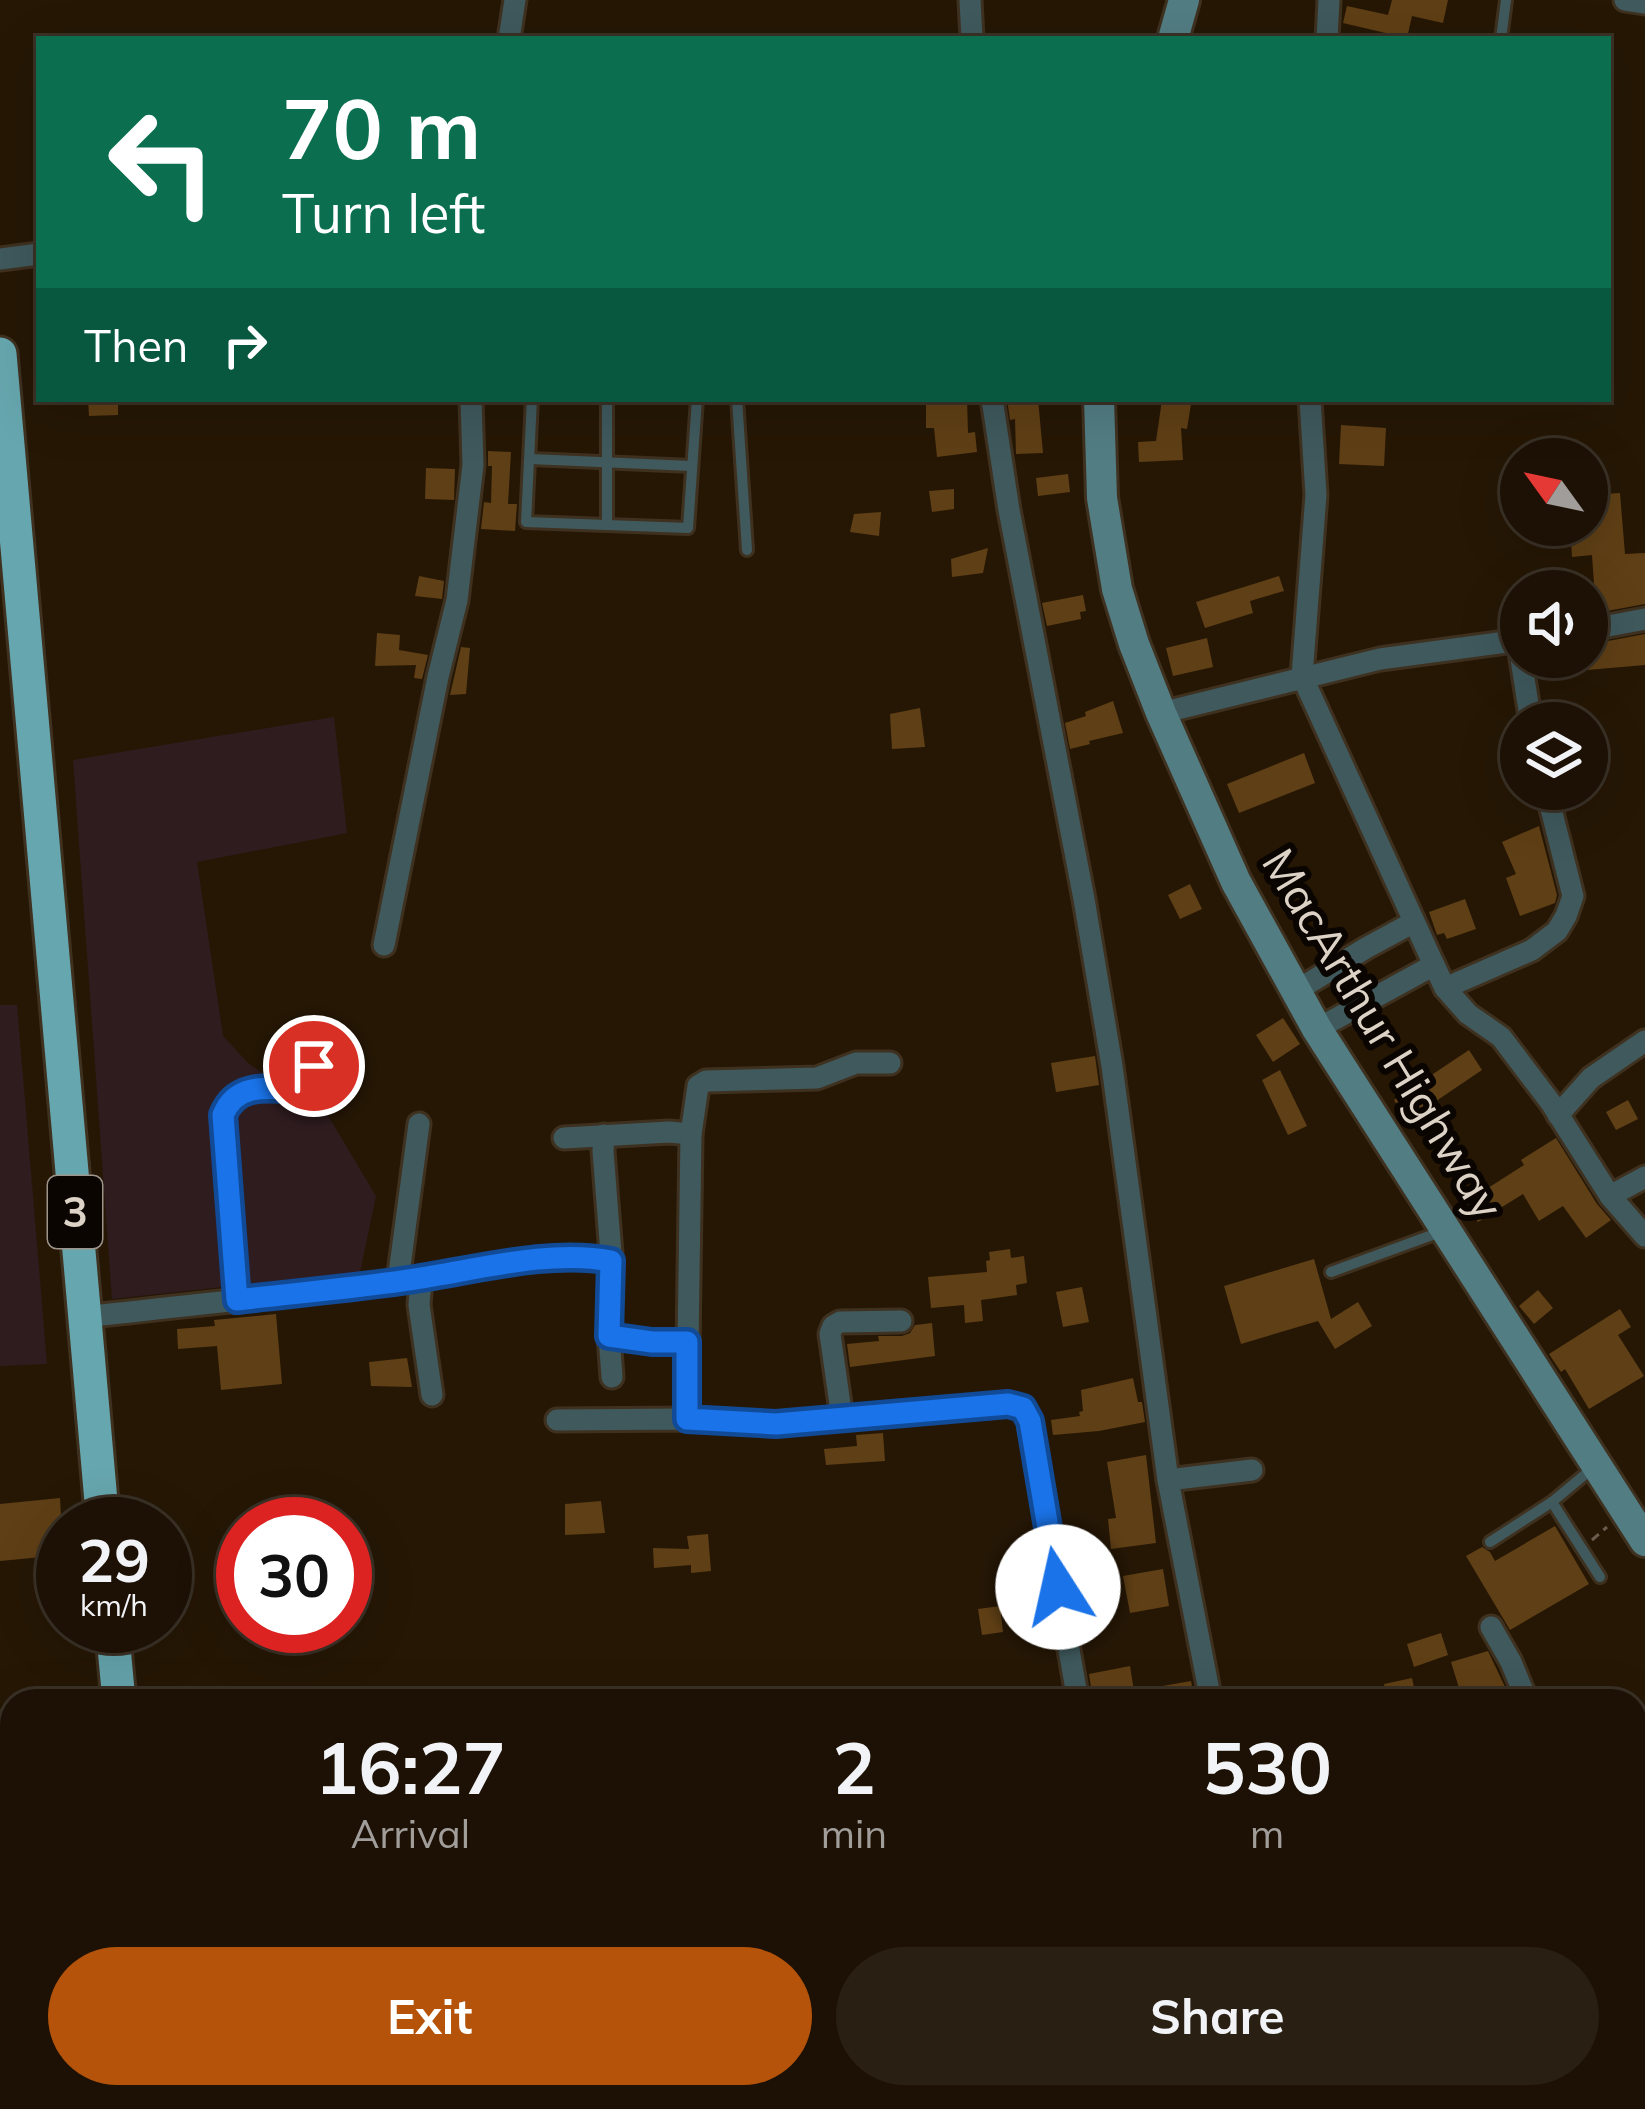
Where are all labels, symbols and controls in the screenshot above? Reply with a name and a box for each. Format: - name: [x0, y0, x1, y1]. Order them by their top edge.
- text: 70 m: [282, 75, 481, 180]
- icon: left: [84, 84, 240, 240]
- text: Turn left: [282, 179, 485, 247]
- icon: right: [212, 312, 278, 378]
- text: Then: [84, 317, 188, 373]
- north arrow: [1500, 438, 1608, 546]
- map controls: [1500, 438, 1608, 810]
- button: sound: [1500, 570, 1608, 678]
- button: layers: [1500, 702, 1608, 810]
- street label: MacArthur Highway: [1251, 838, 1517, 1229]
- pin: [263, 1015, 365, 1117]
- icon: arrive: [281, 1033, 347, 1099]
- road number: 3: [48, 1176, 102, 1248]
- speed limit sign: 30: [216, 1497, 372, 1653]
- text: 29: [78, 1522, 150, 1597]
- position arrow: [995, 1524, 1121, 1650]
- text: km/h: [80, 1586, 148, 1624]
- text: 16:27: [315, 1722, 506, 1812]
- text: 2: [832, 1722, 876, 1812]
- text: 530: [1202, 1722, 1332, 1812]
- text: Arrival: [351, 1809, 470, 1858]
- text: min: [821, 1809, 887, 1858]
- text: m: [1250, 1809, 1284, 1858]
- button: Exit: [48, 1947, 812, 2085]
- button: Share: [836, 1947, 1599, 2085]

